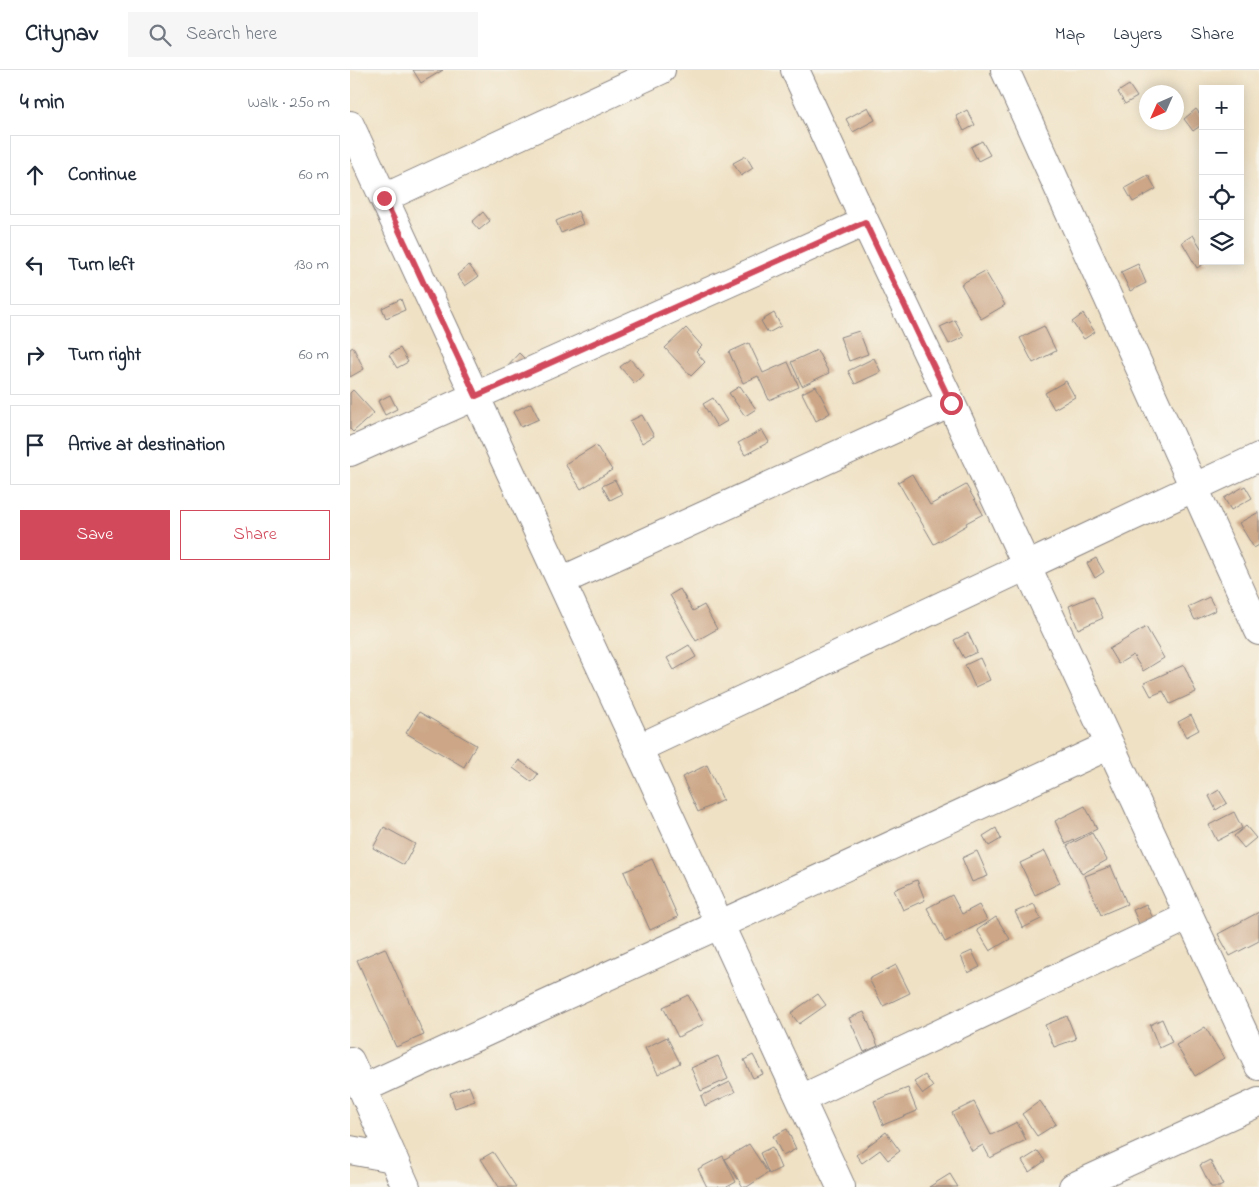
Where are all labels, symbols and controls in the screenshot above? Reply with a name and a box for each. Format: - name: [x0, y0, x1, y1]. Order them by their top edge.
- search box: [128, 12, 478, 57]
- text: Citynav: [25, 17, 98, 52]
- icon: search: [146, 21, 174, 49]
- text: Search here: [186, 21, 277, 48]
- text: Map: [1055, 22, 1085, 48]
- text: Layers: [1113, 22, 1163, 48]
- text: Share: [1191, 22, 1234, 48]
- north arrow: [1139, 85, 1184, 130]
- map controls: [1199, 85, 1244, 265]
- button: +: [1199, 85, 1244, 130]
- text: 4 min: [20, 88, 64, 118]
- text: Walk · 250 m: [247, 91, 330, 115]
- button: −: [1199, 130, 1244, 175]
- icon: ahead: [21, 161, 49, 189]
- text: Continue: [68, 162, 136, 189]
- text: 60 m: [299, 163, 329, 187]
- button: locate: [1199, 175, 1244, 220]
- route end: [373, 187, 396, 210]
- button: layers: [1199, 220, 1244, 265]
- icon: left: [21, 251, 49, 279]
- text: Turn left: [68, 252, 135, 279]
- text: 130 m: [294, 253, 329, 277]
- icon: right: [21, 341, 49, 369]
- text: Turn right: [68, 342, 141, 369]
- text: 60 m: [299, 343, 329, 367]
- route start: [940, 392, 963, 415]
- icon: arrive: [21, 431, 49, 459]
- text: Arrive at destination: [68, 432, 225, 459]
- button: Save: [20, 510, 170, 560]
- button: Share: [180, 510, 330, 560]

